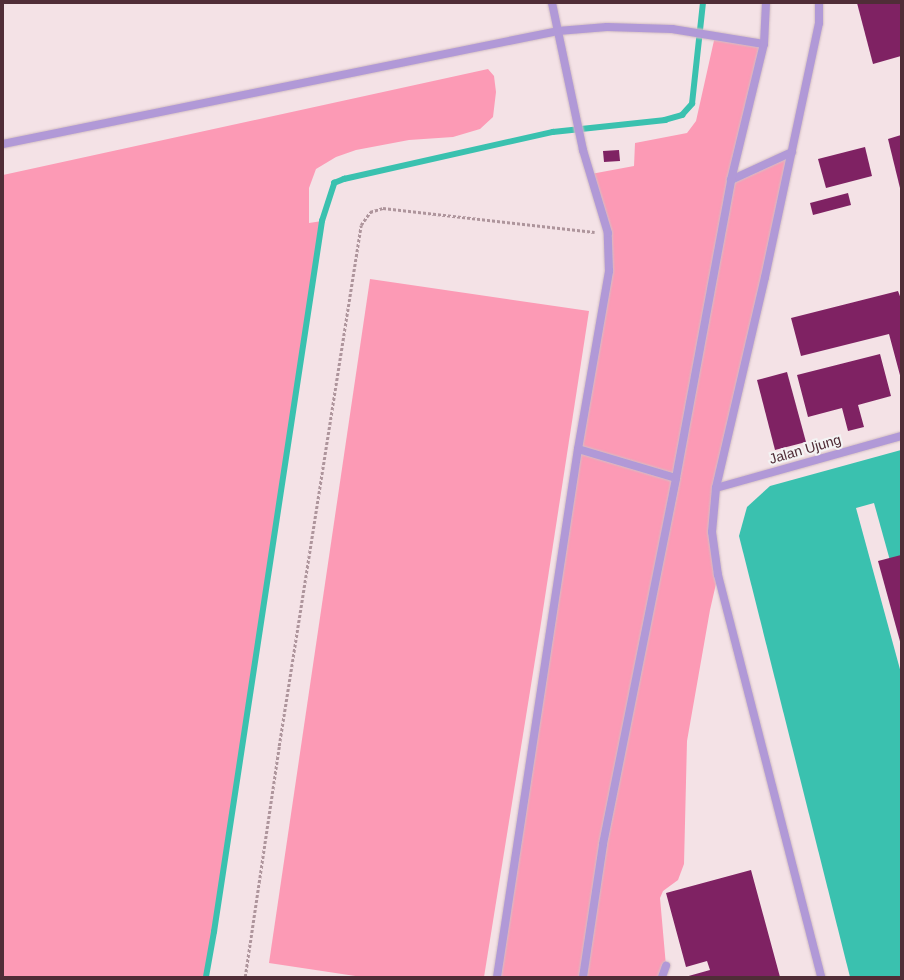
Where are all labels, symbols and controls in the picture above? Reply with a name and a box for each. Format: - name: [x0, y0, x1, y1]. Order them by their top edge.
- street label: Jalan Ujung: [767, 431, 843, 467]

